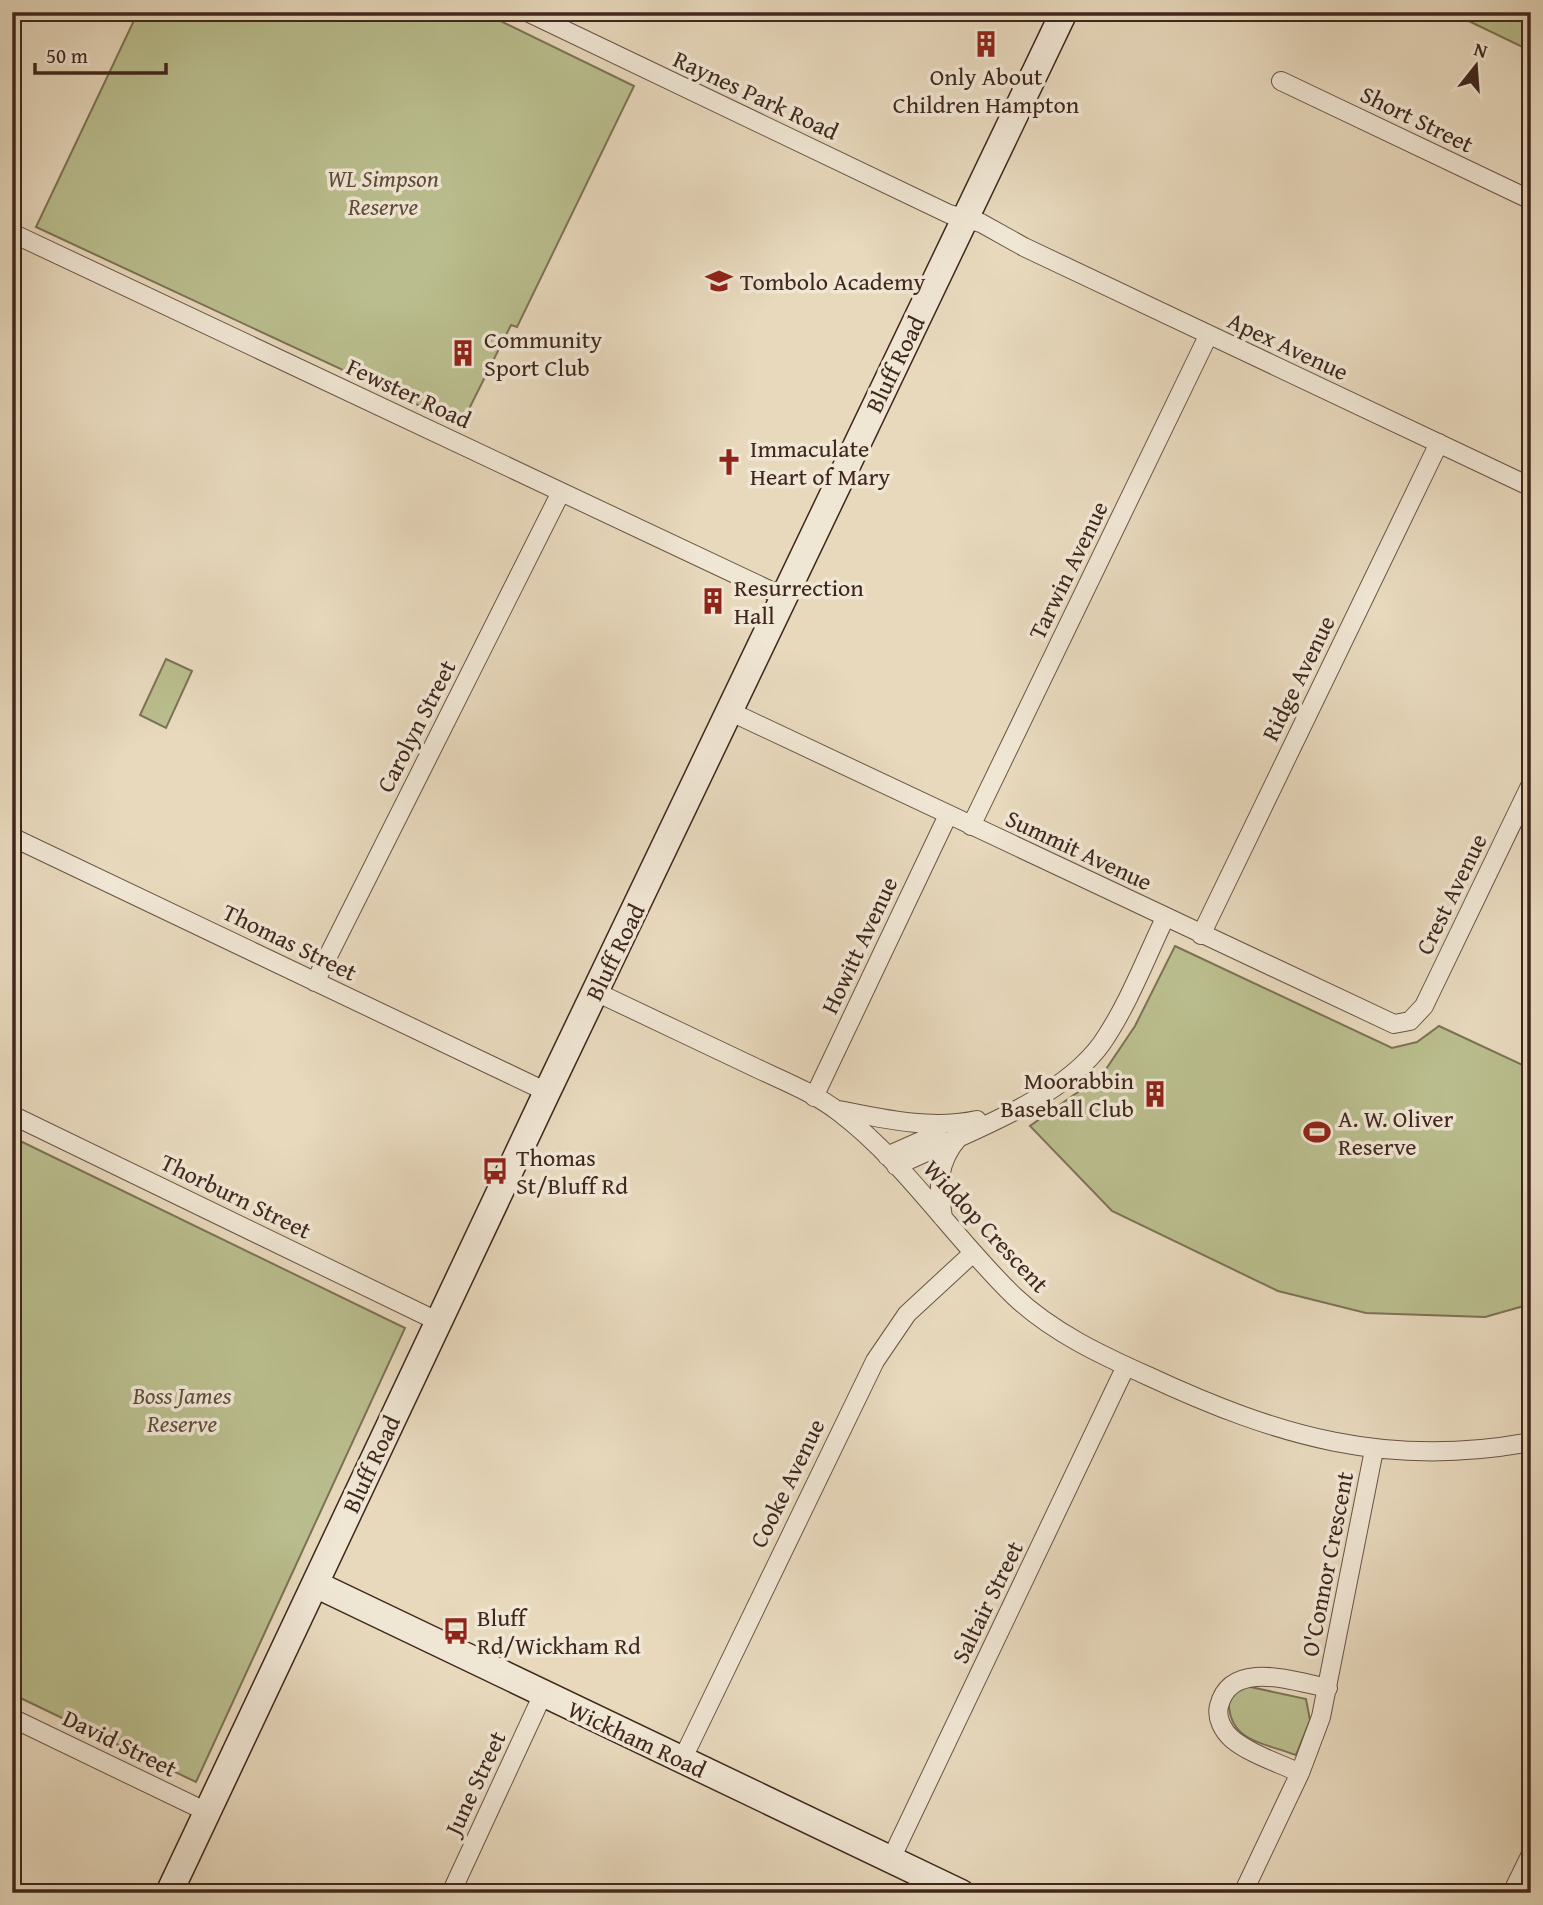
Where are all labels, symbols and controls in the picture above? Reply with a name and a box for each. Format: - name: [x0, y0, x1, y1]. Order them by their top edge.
- building icon: Only About Children Hampton: [971, 29, 1001, 59]
- scale bar: [35, 32, 166, 76]
- north arrow: [1442, 32, 1512, 102]
- text: N: [1471, 34, 1491, 65]
- text: 50 m: [46, 40, 88, 71]
- street label: Raynes Park Road: [668, 41, 844, 149]
- place label: Only About Children Hampton: [893, 59, 1080, 122]
- street label: Short Street: [1355, 77, 1480, 162]
- park label: WL Simpson Reserve: [327, 161, 439, 224]
- place label: Tombolo Academy: [740, 264, 926, 299]
- school or university icon: Tombolo Academy: [704, 266, 734, 296]
- street label: Apex Avenue: [1222, 303, 1354, 389]
- street label: Bluff Road: [856, 309, 934, 419]
- place label: Community Sport Club: [484, 322, 602, 385]
- building icon: Community Sport Club: [448, 338, 478, 368]
- street label: Fewster Road: [341, 349, 477, 437]
- place label: Immaculate Heart of Mary: [750, 431, 890, 494]
- church icon: Immaculate Heart of Mary: [714, 447, 744, 477]
- street label: Tarwin Avenue: [1019, 495, 1117, 645]
- place label: Resurrection Hall: [734, 570, 864, 633]
- building icon: Resurrection Hall: [698, 586, 728, 616]
- street label: Ridge Avenue: [1253, 609, 1343, 747]
- street label: Carolyn Street: [368, 653, 465, 798]
- street label: Summit Avenue: [1000, 801, 1158, 899]
- street label: Crest Avenue: [1407, 828, 1495, 960]
- street label: Howitt Avenue: [812, 871, 906, 1019]
- street label: Thomas Street: [217, 894, 364, 990]
- street label: Bluff Road: [576, 897, 654, 1007]
- place label: Moorabbin Baseball Club: [1001, 1063, 1135, 1126]
- building icon: Moorabbin Baseball Club: [1140, 1079, 1170, 1109]
- place label: A. W. Oliver Reserve: [1338, 1101, 1454, 1164]
- sports icon: A. W. Oliver Reserve: [1302, 1117, 1332, 1147]
- place label: Thomas St/Bluff Rd: [516, 1140, 628, 1203]
- street label: Thorburn Street: [155, 1144, 318, 1248]
- street label: Widdop Crescent: [915, 1152, 1057, 1301]
- bus stop icon: Thomas St/Bluff Rd: [480, 1156, 510, 1186]
- park label: Boss James Reserve: [132, 1378, 232, 1441]
- street label: Bluff Road: [333, 1409, 409, 1519]
- street label: Cooke Avenue: [741, 1413, 833, 1553]
- street label: O'Connor Crescent: [1292, 1468, 1362, 1659]
- street label: Saltair Street: [942, 1534, 1032, 1669]
- place label: Bluff Rd/Wickham Rd: [477, 1600, 641, 1663]
- bus stop icon: Bluff Rd/Wickham Rd: [441, 1616, 471, 1646]
- street label: Wickham Road: [562, 1692, 712, 1787]
- street label: David Street: [57, 1700, 183, 1786]
- street label: June Street: [434, 1725, 515, 1844]

